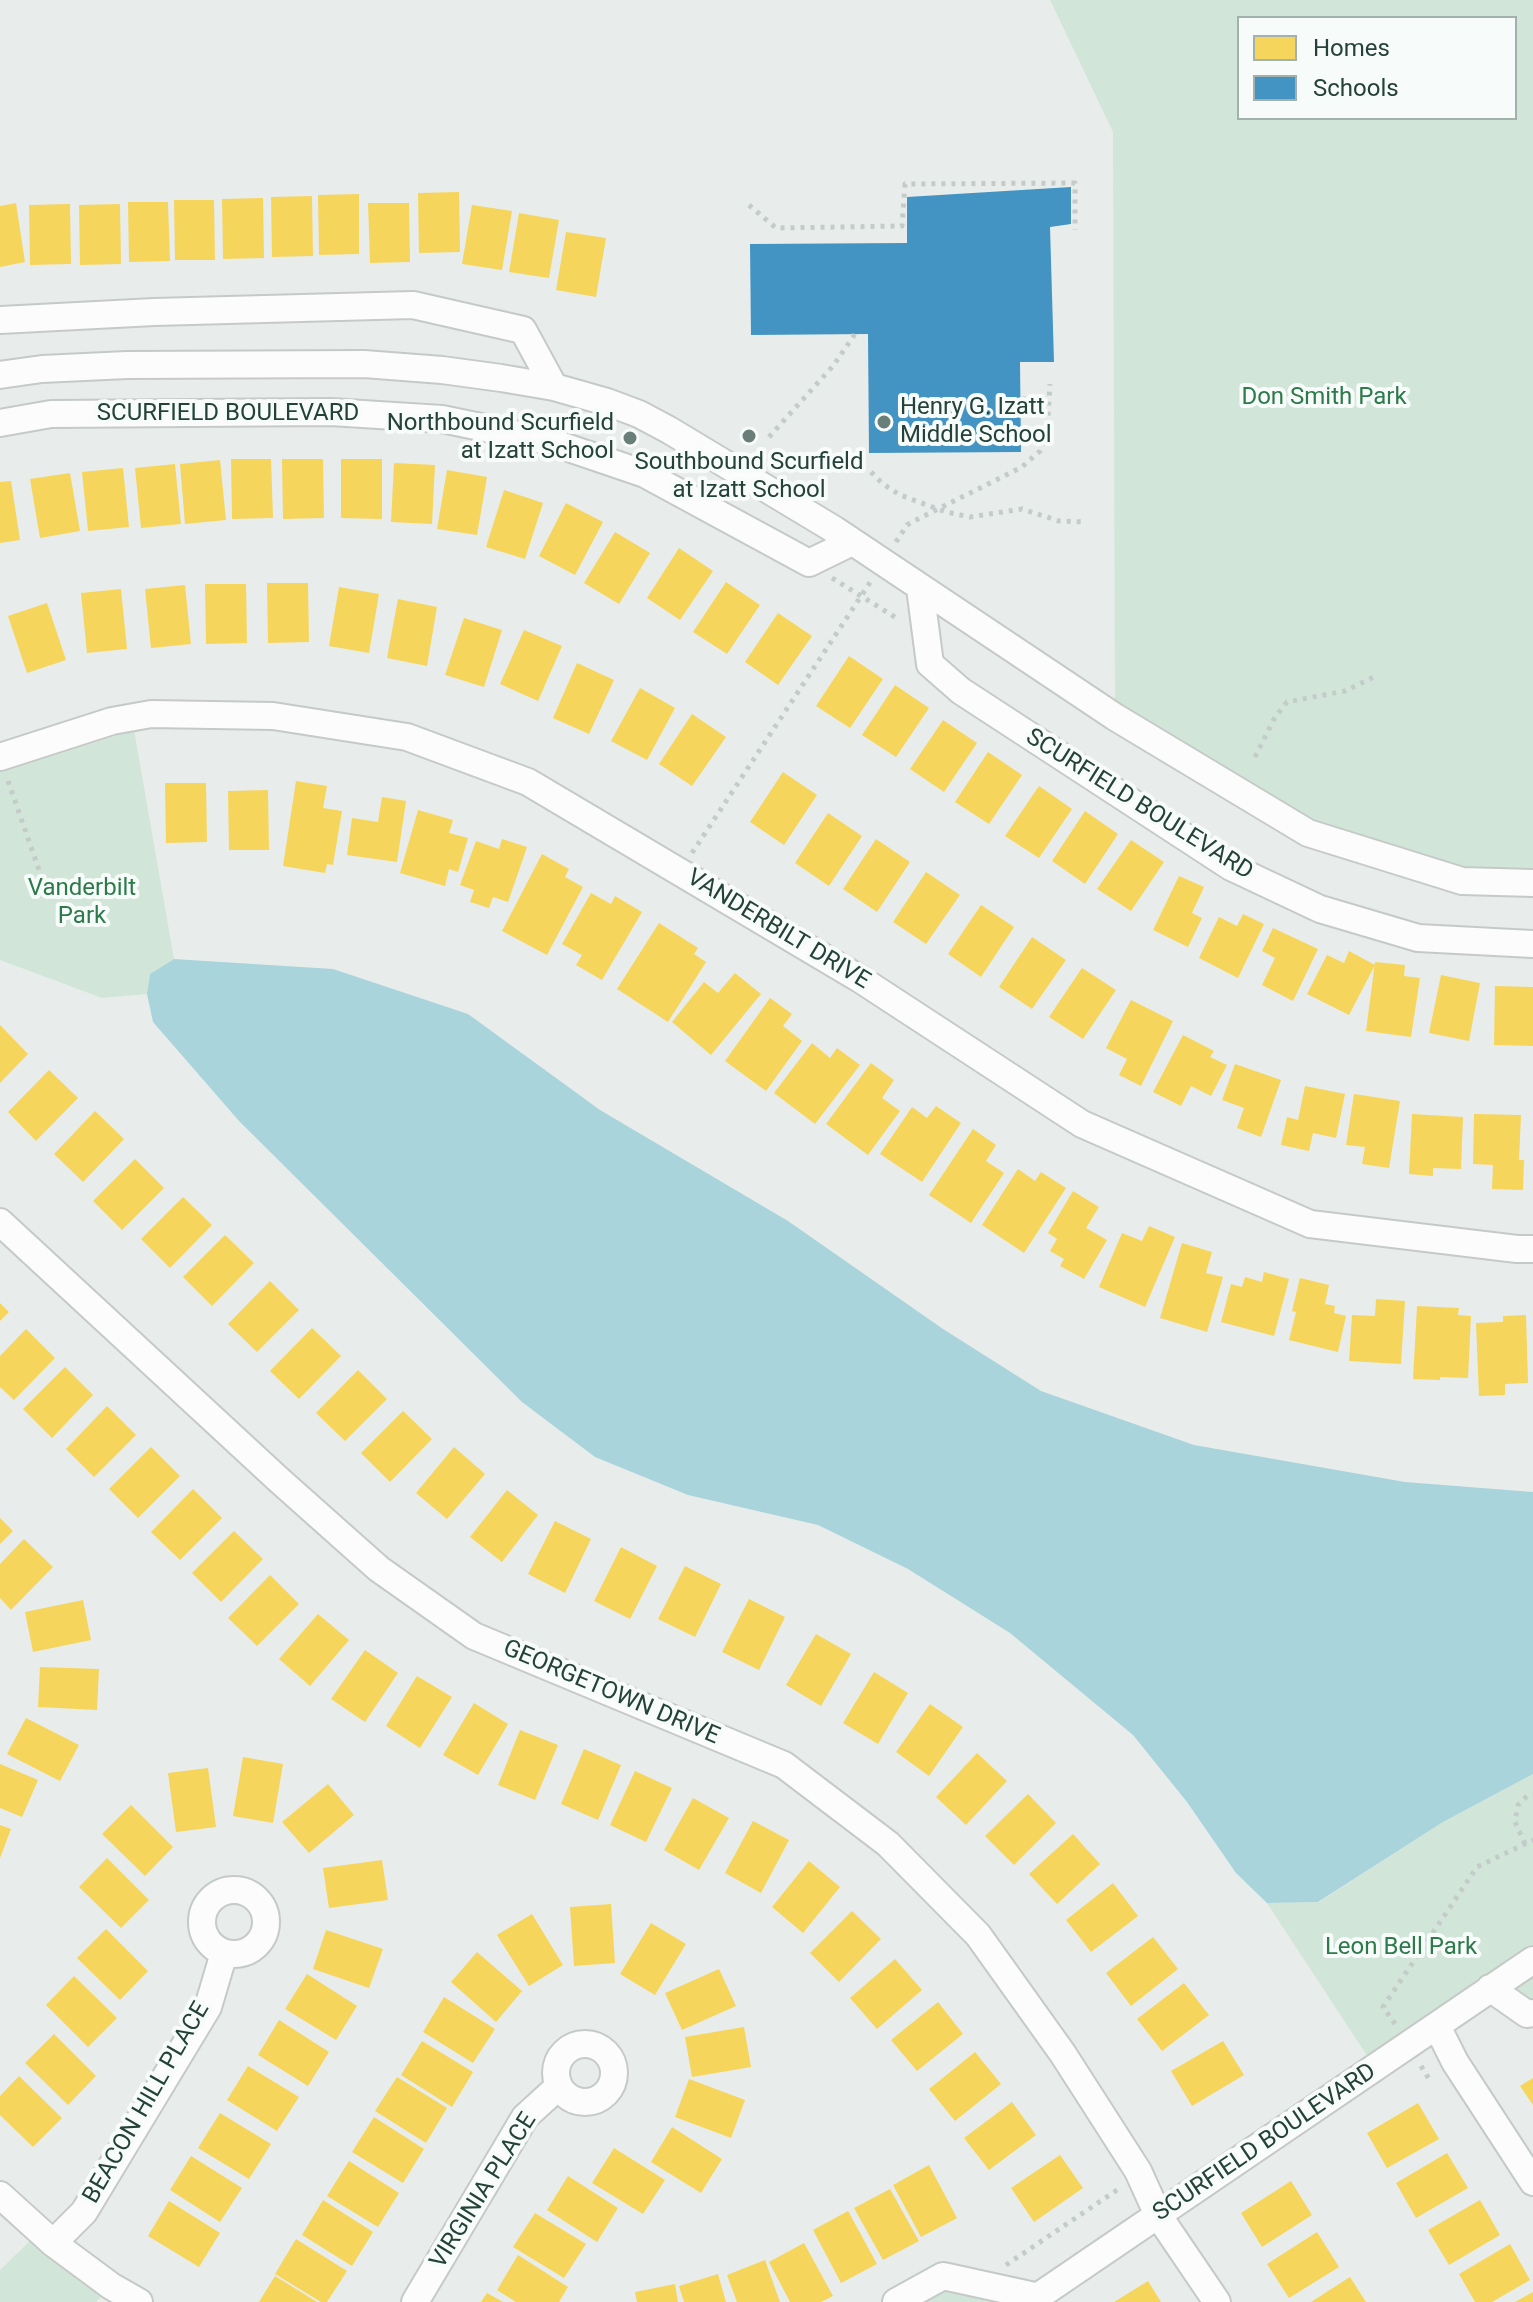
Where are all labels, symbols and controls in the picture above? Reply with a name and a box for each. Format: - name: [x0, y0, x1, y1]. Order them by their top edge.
- legend: [1237, 16, 1517, 120]
- text: Homes: [1313, 34, 1390, 62]
- text: Schools: [1313, 74, 1399, 102]
- park label: Don Smith Park: [1241, 384, 1407, 412]
- place label: Henry G. Izatt Middle School: [900, 394, 1052, 450]
- street label: SCURFIELD BOULEVARD: [97, 400, 359, 428]
- place label: Northbound Scurfield at Izatt School: [387, 410, 614, 466]
- marker: Henry G. Izatt Middle School: [875, 413, 893, 431]
- marker: Southbound Scurfield at Izatt School: [740, 427, 758, 445]
- marker: Northbound Scurfield at Izatt School: [621, 429, 639, 447]
- place label: Southbound Scurfield at Izatt School: [635, 449, 863, 505]
- street label: SCURFIELD BOULEVARD: [1020, 723, 1258, 887]
- street label: VANDERBILT DRIVE: [681, 864, 875, 996]
- park label: Vanderbilt Park: [28, 875, 136, 931]
- street label: GEORGETOWN DRIVE: [498, 1634, 724, 1752]
- park label: Leon Bell Park: [1325, 1934, 1477, 1962]
- street label: BEACON HILL PLACE: [78, 1997, 216, 2209]
- street label: SCURFIELD BOULEVARD: [1148, 2058, 1382, 2228]
- street label: VIRGINIA PLACE: [425, 2108, 543, 2274]

